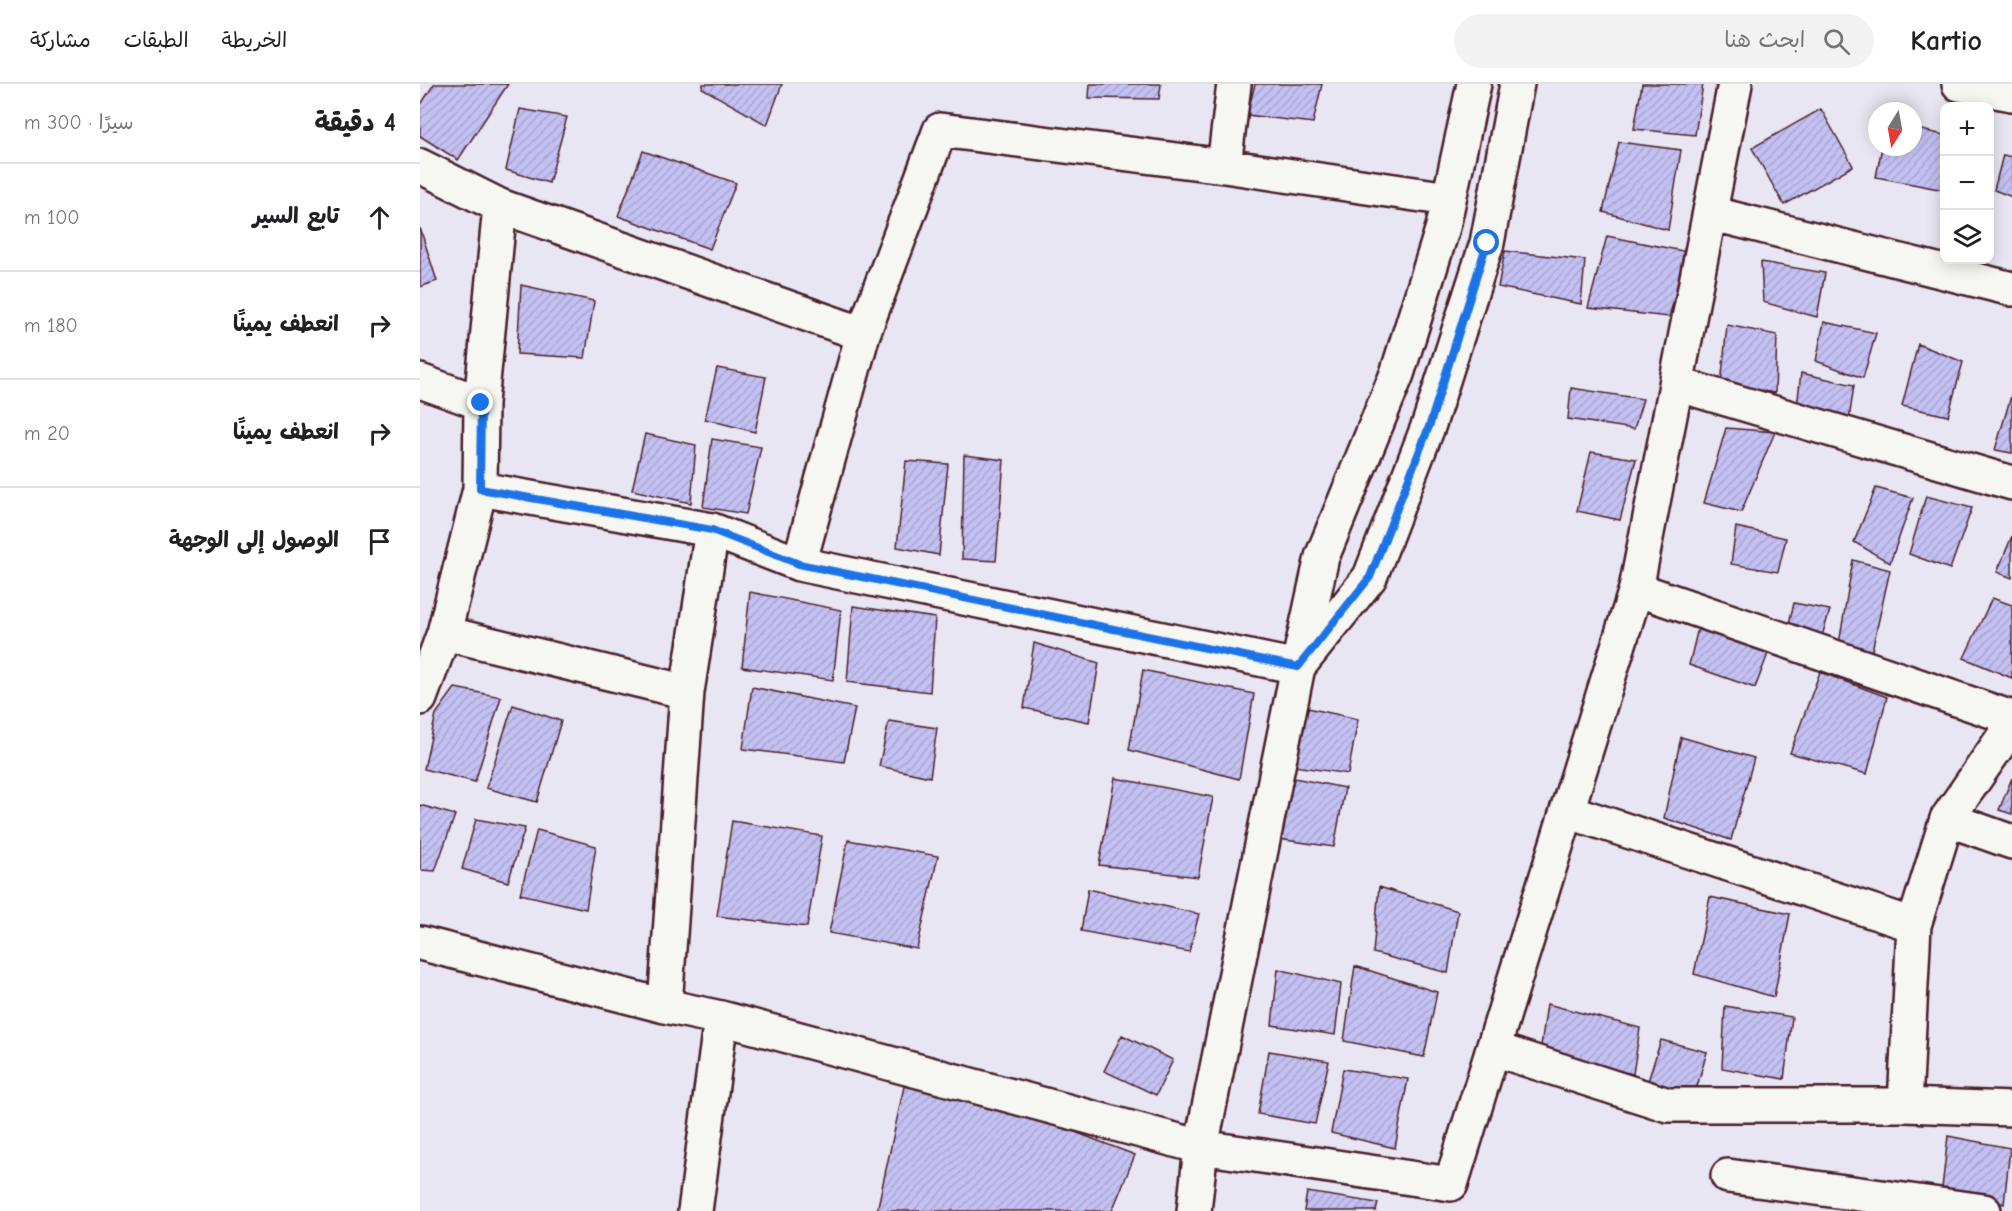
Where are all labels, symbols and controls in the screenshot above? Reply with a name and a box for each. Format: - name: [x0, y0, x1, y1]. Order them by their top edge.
- search box: [1454, 14, 1874, 68]
- icon: search: [1820, 25, 1853, 58]
- text: Kartio: [1910, 25, 1982, 57]
- text: ابحث هنا: [1724, 27, 1805, 53]
- text: مشاركة: [30, 28, 91, 52]
- text: الطبقات: [124, 28, 189, 52]
- text: الخريطة: [222, 28, 287, 52]
- north arrow: [1868, 102, 1922, 156]
- map controls: [1940, 102, 1994, 264]
- button: +: [1940, 102, 1994, 156]
- text: 4 دقيقة: [315, 108, 396, 138]
- text: سيرًا · 300 m: [24, 111, 133, 134]
- button: −: [1940, 156, 1994, 210]
- icon: ahead: [363, 201, 396, 234]
- text: تابع السير: [253, 203, 339, 229]
- text: 100 m: [24, 206, 80, 229]
- button: layers: [1940, 210, 1994, 264]
- route start: [1473, 229, 1499, 255]
- icon: right: [363, 309, 396, 342]
- text: انعطف يمينًا: [233, 311, 339, 337]
- text: 180 m: [24, 314, 78, 337]
- route end: [467, 389, 493, 415]
- icon: right: [363, 417, 396, 450]
- text: انعطف يمينًا: [233, 419, 339, 445]
- text: 20 m: [24, 422, 70, 445]
- icon: arrive: [363, 525, 396, 558]
- text: الوصول إلى الوجهة: [169, 527, 339, 553]

